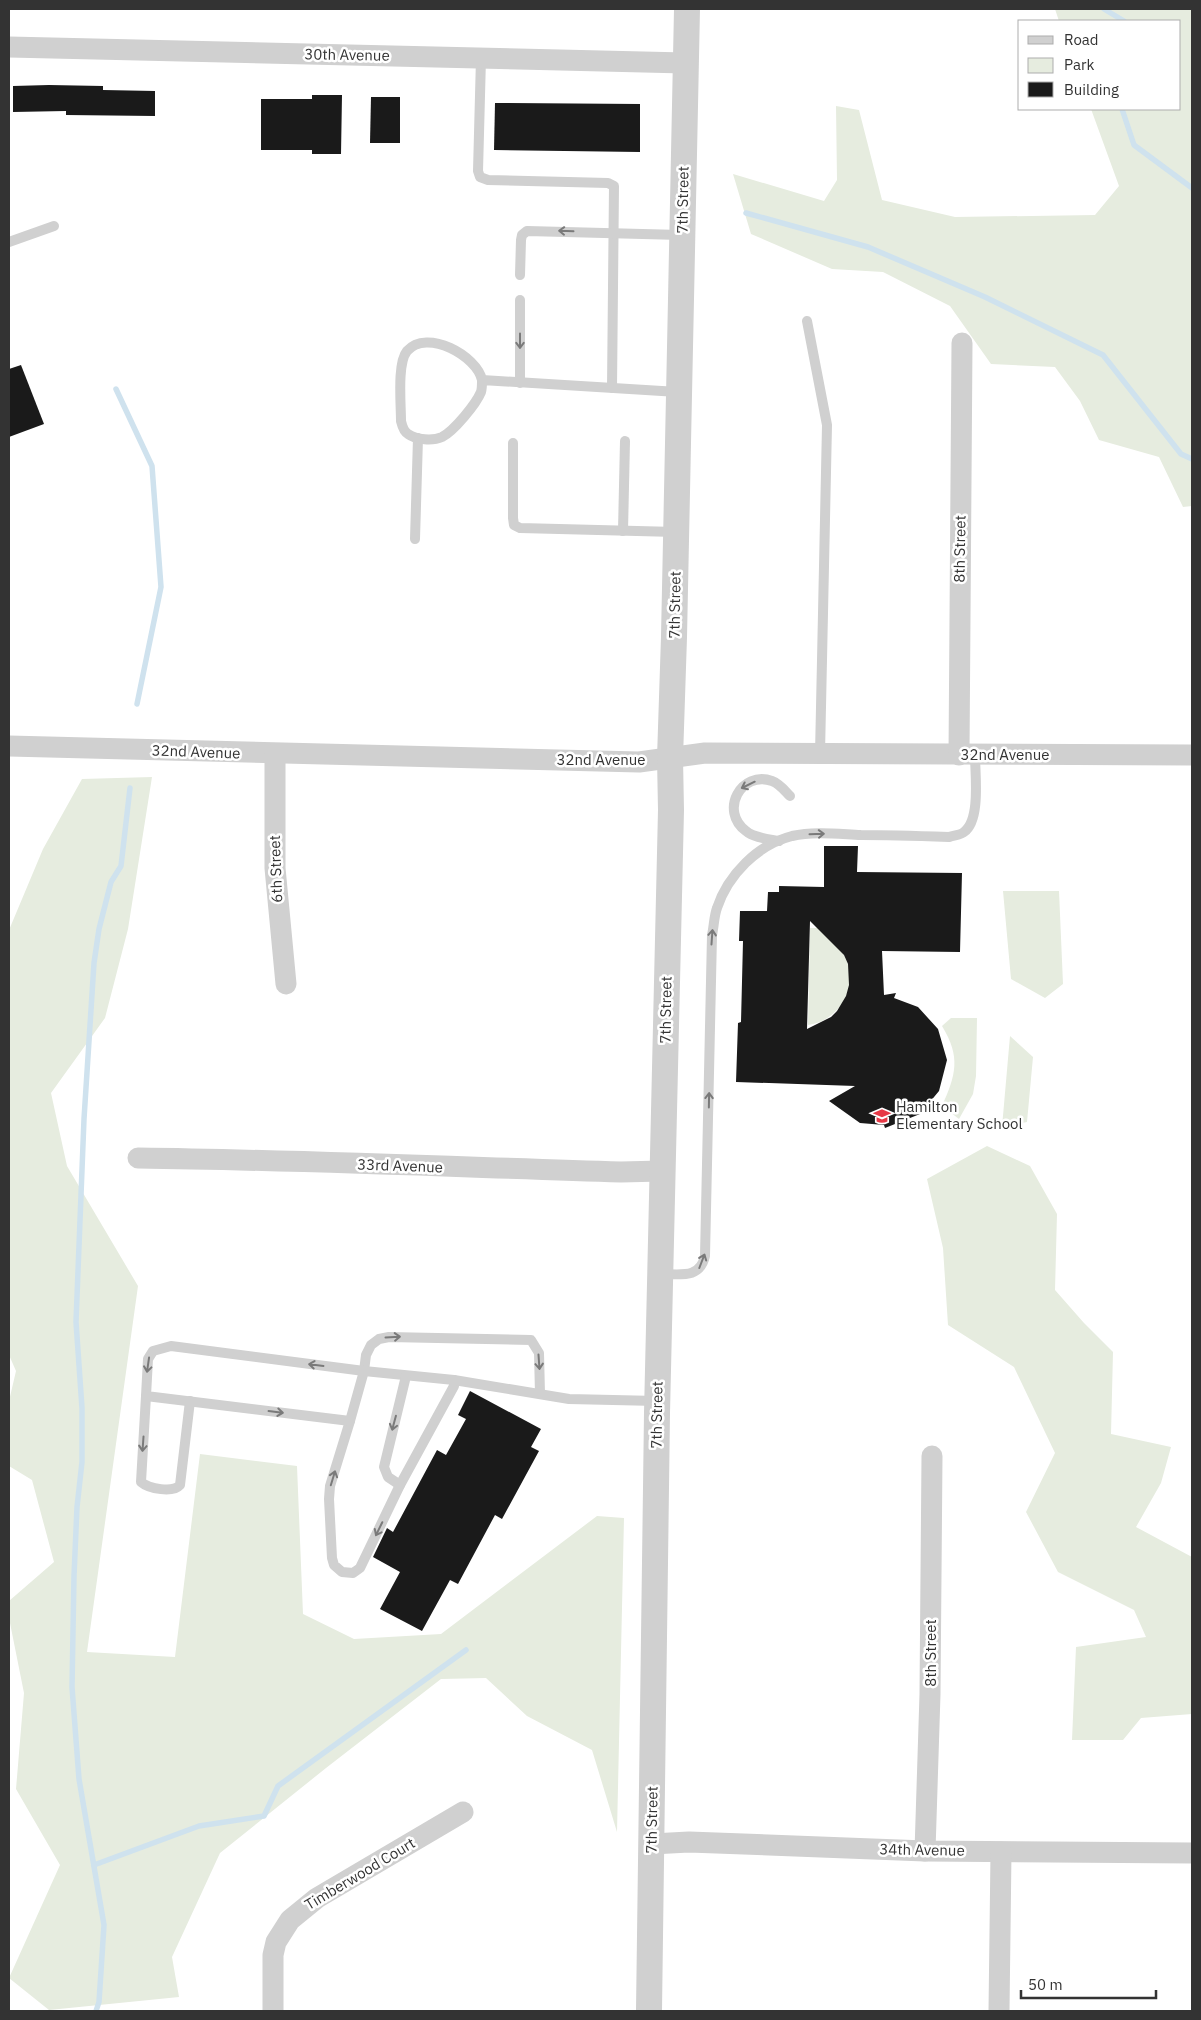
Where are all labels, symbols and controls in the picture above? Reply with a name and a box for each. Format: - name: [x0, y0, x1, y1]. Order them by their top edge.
- legend: [1018, 20, 1181, 110]
- text: Road: [1064, 30, 1099, 49]
- street label: 30th Avenue: [304, 44, 390, 65]
- text: Park: [1064, 55, 1094, 74]
- text: Building: [1064, 80, 1119, 99]
- street label: 7th Street: [672, 166, 693, 234]
- one-way arrow: [558, 226, 574, 236]
- one-way arrow: [515, 333, 525, 349]
- street label: 8th Street: [949, 515, 970, 583]
- street label: 7th Street: [664, 571, 685, 639]
- street label: 32nd Avenue: [151, 740, 241, 763]
- street label: 32nd Avenue: [961, 745, 1049, 764]
- street label: 32nd Avenue: [557, 750, 645, 769]
- one-way arrow: [741, 780, 756, 790]
- one-way arrow: [809, 830, 825, 839]
- street label: 6th Street: [265, 835, 286, 903]
- one-way arrow: [708, 929, 717, 945]
- street label: 7th Street: [655, 976, 676, 1044]
- one-way arrow: [704, 1092, 713, 1108]
- place label: Hamilton Elementary School: [896, 1097, 1023, 1133]
- school or university icon: Hamilton Elementary School: [872, 1106, 892, 1126]
- street label: 33rd Avenue: [357, 1155, 443, 1176]
- one-way arrow: [698, 1254, 707, 1269]
- one-way arrow: [385, 1333, 401, 1342]
- one-way arrow: [535, 1354, 544, 1370]
- one-way arrow: [143, 1356, 153, 1372]
- one-way arrow: [308, 1360, 324, 1370]
- street label: 7th Street: [646, 1381, 667, 1449]
- one-way arrow: [268, 1407, 284, 1417]
- one-way arrow: [389, 1414, 398, 1430]
- one-way arrow: [138, 1436, 147, 1452]
- one-way arrow: [328, 1470, 338, 1486]
- one-way arrow: [373, 1521, 383, 1536]
- street label: 8th Street: [921, 1619, 940, 1687]
- street label: 7th Street: [641, 1786, 662, 1854]
- street label: Timberwood Court: [301, 1833, 418, 1914]
- street label: 34th Avenue: [879, 1839, 965, 1860]
- scale bar: [1021, 1968, 1156, 2000]
- text: 50 m: [1028, 1975, 1063, 1994]

